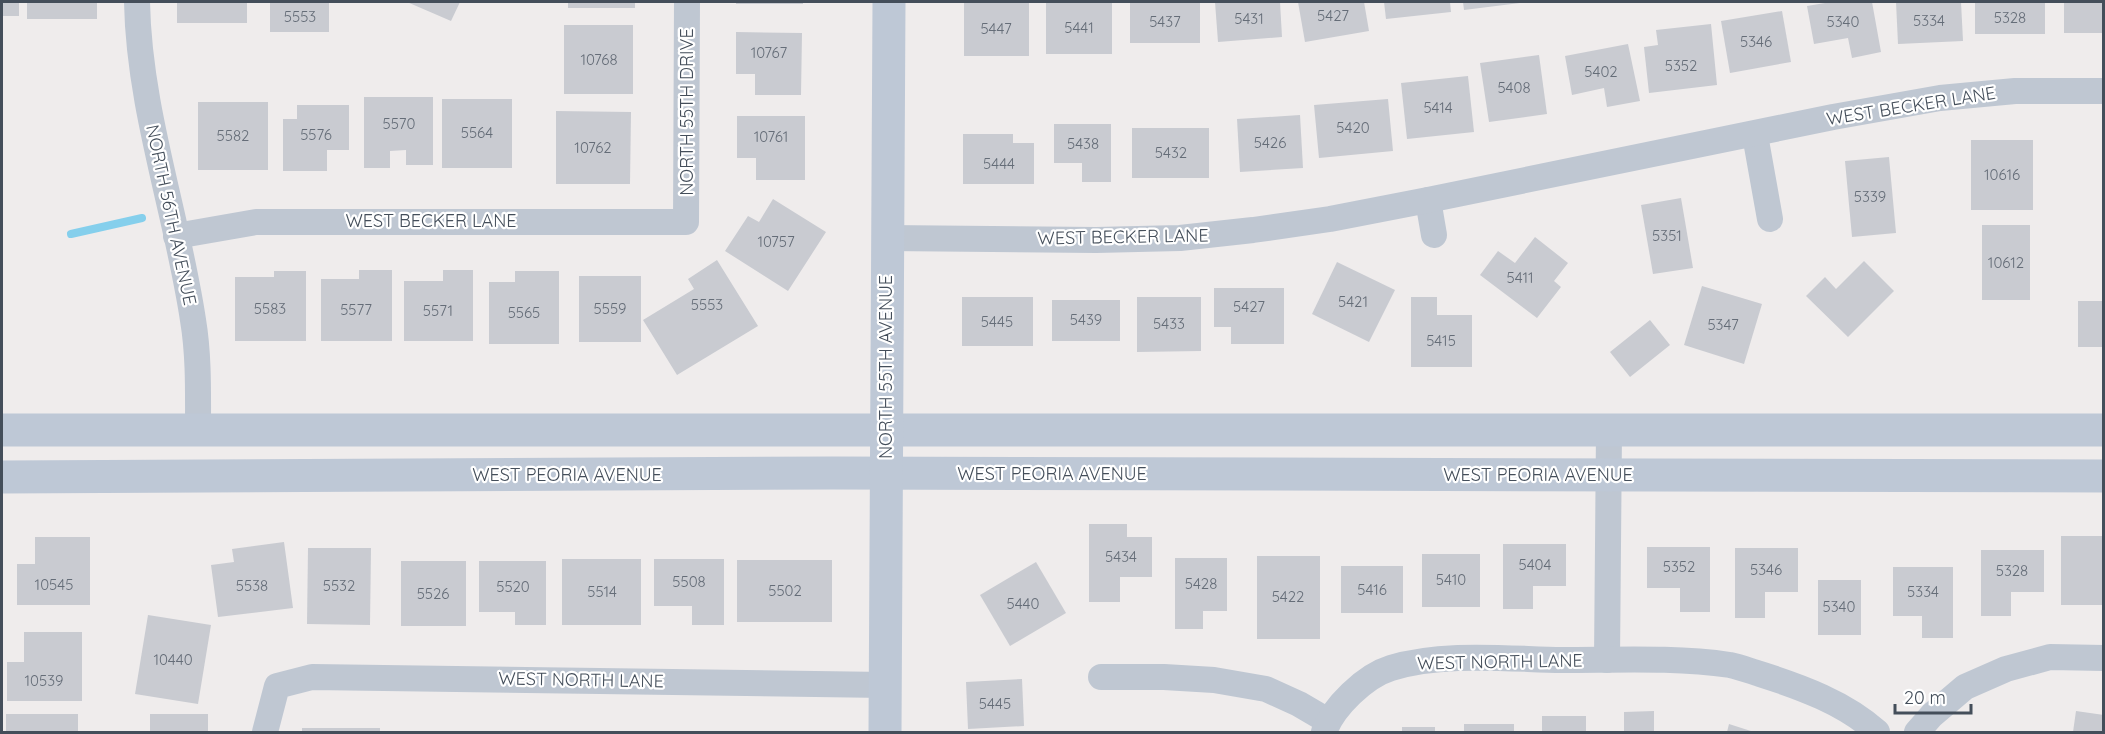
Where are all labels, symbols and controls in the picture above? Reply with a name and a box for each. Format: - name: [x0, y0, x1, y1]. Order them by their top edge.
- house number: 5427: [1317, 6, 1349, 25]
- house number: 5553: [284, 7, 316, 26]
- house number: 5328: [1994, 8, 2026, 27]
- house number: 5431: [1234, 9, 1264, 28]
- house number: 5334: [1913, 11, 1945, 30]
- house number: 5437: [1149, 12, 1181, 31]
- house number: 5340: [1827, 12, 1860, 31]
- house number: 5441: [1064, 18, 1094, 37]
- house number: 5447: [980, 19, 1012, 38]
- street label: NORTH 55TH DRIVE: [675, 28, 698, 196]
- house number: 5346: [1740, 32, 1772, 51]
- house number: 10767: [751, 43, 788, 62]
- house number: 10768: [580, 50, 618, 69]
- house number: 5352: [1665, 56, 1697, 75]
- house number: 5402: [1584, 62, 1618, 81]
- house number: 5408: [1497, 78, 1531, 97]
- street label: WEST BECKER LANE: [1825, 81, 1997, 130]
- house number: 5414: [1423, 98, 1453, 117]
- house number: 5570: [383, 114, 416, 133]
- house number: 5420: [1336, 118, 1370, 137]
- street label: NORTH 56TH AVENUE: [141, 123, 202, 307]
- house number: 5564: [461, 123, 493, 142]
- house number: 5576: [300, 125, 332, 144]
- house number: 5582: [217, 126, 249, 145]
- house number: 10761: [754, 127, 788, 146]
- house number: 5426: [1254, 133, 1286, 152]
- house number: 5438: [1067, 134, 1099, 153]
- house number: 10762: [574, 138, 612, 157]
- house number: 5432: [1155, 143, 1187, 162]
- house number: 5444: [983, 154, 1015, 173]
- house number: 10616: [1984, 165, 2020, 184]
- house number: 5339: [1854, 187, 1886, 206]
- street label: WEST BECKER LANE: [345, 209, 517, 232]
- street label: WEST BECKER LANE: [1037, 224, 1209, 249]
- house number: 5351: [1652, 226, 1682, 245]
- house number: 10757: [757, 232, 795, 251]
- house number: 10612: [1988, 253, 2024, 272]
- house number: 5411: [1506, 268, 1534, 287]
- street label: NORTH 55TH AVENUE: [874, 275, 897, 459]
- house number: 5421: [1338, 292, 1368, 311]
- house number: 5553: [691, 295, 723, 314]
- house number: 5427: [1233, 297, 1265, 316]
- house number: 5583: [254, 299, 286, 318]
- house number: 5559: [594, 299, 626, 318]
- house number: 5577: [340, 300, 372, 319]
- house number: 5571: [423, 301, 453, 320]
- house number: 5565: [508, 303, 540, 322]
- house number: 5439: [1070, 310, 1102, 329]
- house number: 5445: [981, 312, 1013, 331]
- house number: 5433: [1153, 314, 1185, 333]
- house number: 5347: [1707, 315, 1739, 334]
- house number: 5415: [1426, 331, 1456, 350]
- street label: WEST PEORIA AVENUE: [957, 462, 1147, 485]
- street label: WEST PEORIA AVENUE: [472, 463, 662, 486]
- street label: WEST PEORIA AVENUE: [1443, 463, 1633, 486]
- house number: 5434: [1105, 547, 1137, 566]
- house number: 5404: [1519, 555, 1552, 574]
- house number: 5352: [1663, 557, 1695, 576]
- house number: 5346: [1750, 560, 1782, 579]
- house number: 5328: [1996, 561, 2028, 580]
- house number: 5410: [1436, 570, 1466, 589]
- house number: 5508: [672, 572, 706, 591]
- house number: 5428: [1185, 574, 1217, 593]
- house number: 10545: [35, 575, 73, 594]
- house number: 5538: [236, 576, 268, 595]
- house number: 5532: [323, 576, 355, 595]
- house number: 5520: [496, 577, 530, 596]
- house number: 5416: [1357, 580, 1387, 599]
- house number: 5502: [768, 581, 802, 600]
- house number: 5514: [587, 582, 617, 601]
- house number: 5334: [1907, 582, 1939, 601]
- house number: 5526: [417, 584, 449, 603]
- house number: 5422: [1272, 587, 1304, 606]
- house number: 5440: [1007, 594, 1040, 613]
- house number: 5340: [1823, 597, 1856, 616]
- street label: WEST NORTH LANE: [1417, 649, 1583, 674]
- house number: 10440: [153, 650, 193, 669]
- street label: WEST NORTH LANE: [498, 667, 664, 692]
- house number: 10539: [25, 671, 63, 690]
- scale bar: [1895, 677, 1972, 715]
- text: 20 m: [1904, 686, 1946, 709]
- house number: 5445: [979, 694, 1011, 713]

